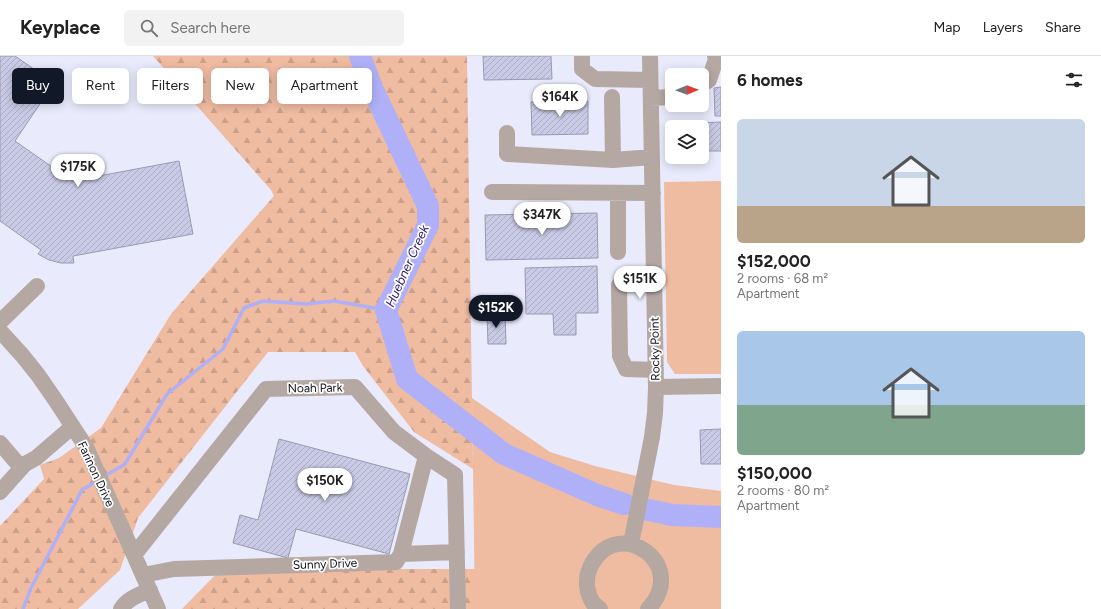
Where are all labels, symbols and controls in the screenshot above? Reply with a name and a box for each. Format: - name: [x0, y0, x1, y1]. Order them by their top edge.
- search box: [124, 10, 404, 46]
- text: Keyplace: [20, 16, 100, 39]
- icon: search: [138, 17, 160, 39]
- text: Search here: [170, 19, 250, 37]
- text: Map: [933, 19, 961, 36]
- text: Layers: [983, 19, 1023, 36]
- text: Share: [1045, 19, 1081, 36]
- chip: Buy: [12, 68, 64, 104]
- chip: Rent: [72, 68, 129, 104]
- chip: Filters: [137, 68, 203, 104]
- chip: New: [211, 68, 269, 104]
- chip: Apartment: [277, 68, 372, 104]
- north arrow: [665, 68, 709, 112]
- map controls: [665, 68, 709, 164]
- icon: filters: [1063, 69, 1085, 91]
- text: 6 homes: [737, 70, 803, 90]
- pin: $164K: [532, 84, 588, 118]
- text: $164K: [541, 89, 579, 104]
- button: layers: [665, 120, 709, 164]
- icon: home: [875, 145, 947, 217]
- pin: $175K: [50, 154, 106, 188]
- text: $175K: [60, 159, 96, 174]
- pin: $347K: [514, 202, 570, 236]
- text: $347K: [523, 207, 561, 222]
- water label: Huebner Creek: [382, 222, 432, 309]
- text: $152,000: [737, 251, 811, 271]
- pin: $151K: [612, 266, 668, 300]
- text: $151K: [623, 271, 657, 286]
- text: 2 rooms · 68 m²: [737, 271, 828, 286]
- text: Apartment: [737, 286, 800, 301]
- pin: $152K: [468, 295, 524, 329]
- text: $152K: [478, 300, 514, 315]
- street label: Rocky Point: [647, 316, 663, 381]
- icon: home: [875, 357, 947, 429]
- street label: Noah Park: [287, 381, 343, 395]
- street label: Farinon Drive: [75, 439, 117, 509]
- text: $150,000: [737, 463, 812, 483]
- pin: $150K: [297, 468, 353, 502]
- text: $150K: [306, 473, 344, 488]
- text: 2 rooms · 80 m²: [737, 483, 829, 498]
- text: Apartment: [737, 498, 800, 513]
- street label: Sunny Drive: [293, 556, 358, 572]

